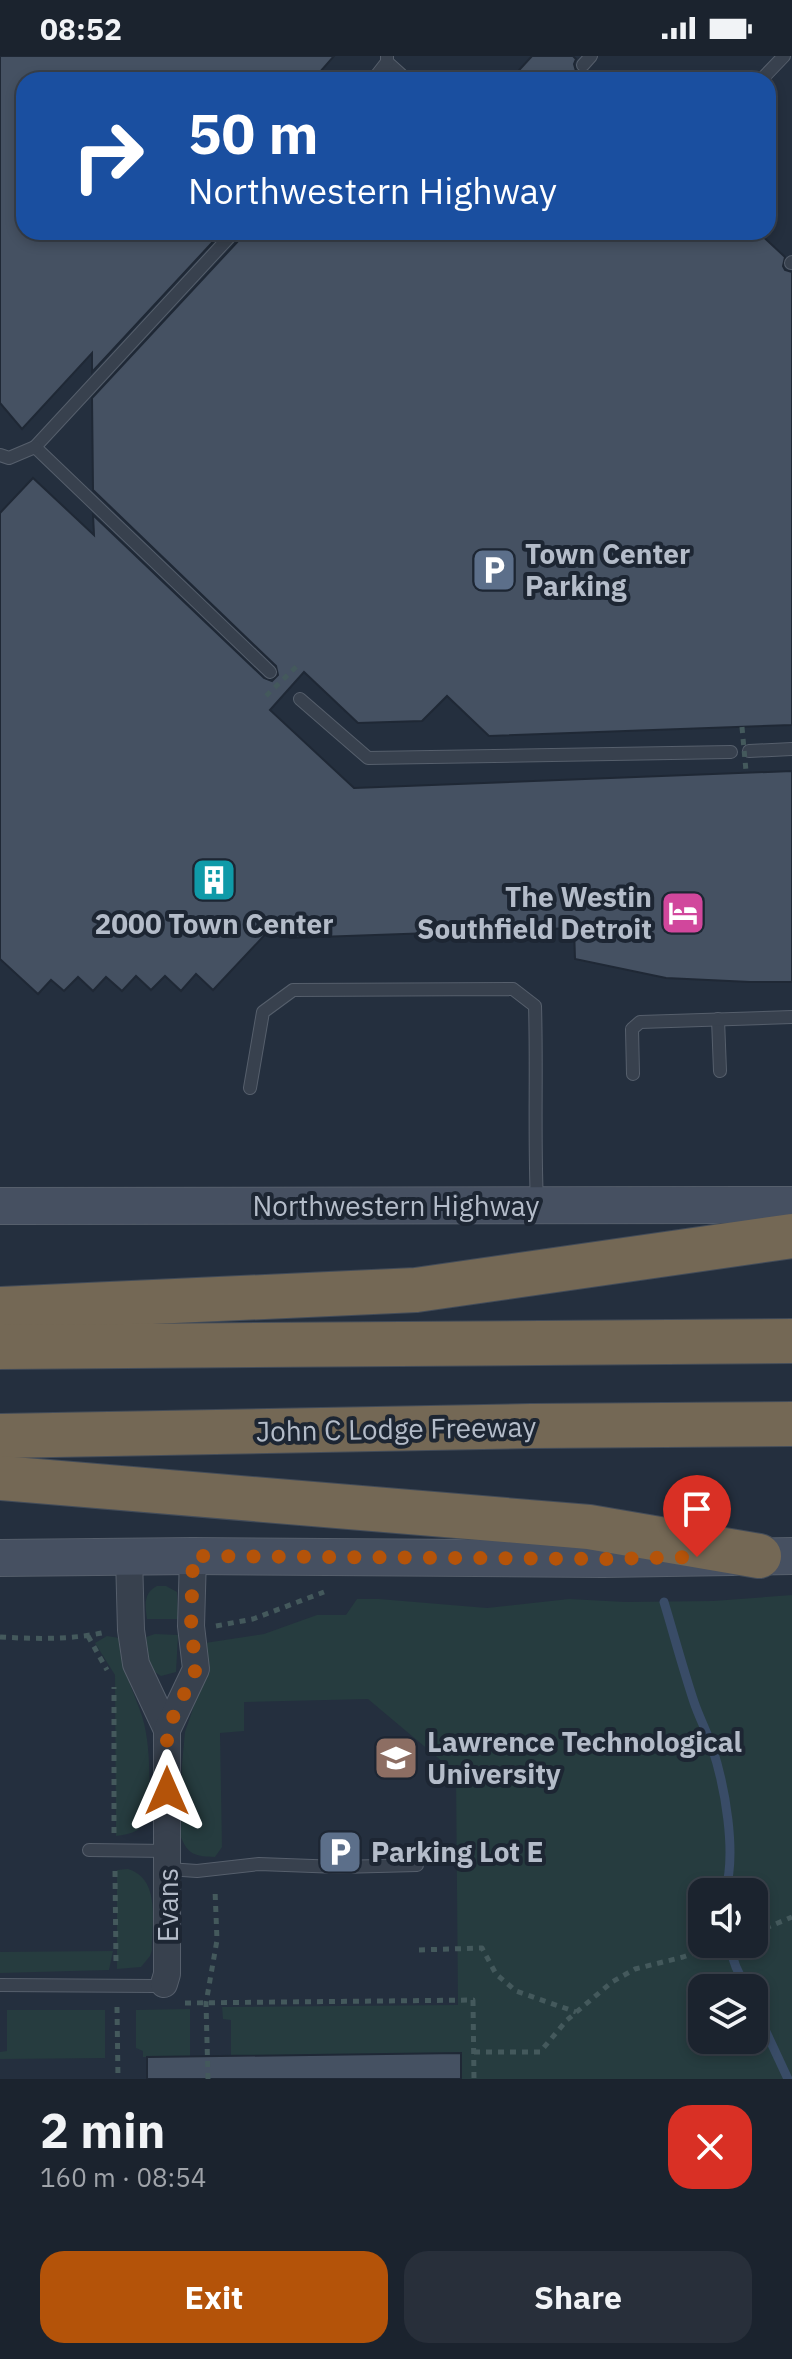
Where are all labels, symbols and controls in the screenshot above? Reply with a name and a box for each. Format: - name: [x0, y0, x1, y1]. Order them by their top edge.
- text: 08:52: [40, 9, 122, 48]
- text: 50 m: [188, 97, 318, 169]
- icon: right: [56, 104, 160, 208]
- text: Northwestern Highway: [188, 167, 557, 214]
- place label: Town Center Parking: [525, 535, 690, 604]
- parking icon: Town Center Parking: [470, 546, 518, 594]
- building icon: 2000 Town Center: [190, 856, 238, 904]
- place label: The Westin Southfield Detroit: [417, 878, 652, 947]
- hotel icon: The Westin Southfield Detroit: [659, 889, 707, 937]
- place label: 2000 Town Center: [94, 905, 334, 942]
- street label: Northwestern Highway: [253, 1187, 539, 1224]
- street label: John C Lodge Freeway: [255, 1408, 537, 1449]
- pin: [663, 1475, 731, 1557]
- icon: arrive: [675, 1487, 719, 1531]
- place label: Lawrence Technological University: [427, 1723, 742, 1792]
- school or university icon: Lawrence Technological University: [372, 1734, 420, 1782]
- position arrow: [125, 1749, 209, 1833]
- parking icon: Parking Lot E: [316, 1828, 364, 1876]
- place label: Parking Lot E: [371, 1833, 544, 1870]
- street label: Evans: [149, 1868, 186, 1942]
- map controls: [688, 1878, 768, 2054]
- button: sound: [688, 1878, 768, 1958]
- button: layers: [688, 1974, 768, 2054]
- text: 2 min: [40, 2099, 165, 2161]
- button: close: [668, 2105, 752, 2189]
- text: 160 m · 08:54: [40, 2160, 206, 2194]
- button: Exit: [40, 2251, 388, 2343]
- button: Share: [404, 2251, 752, 2343]

